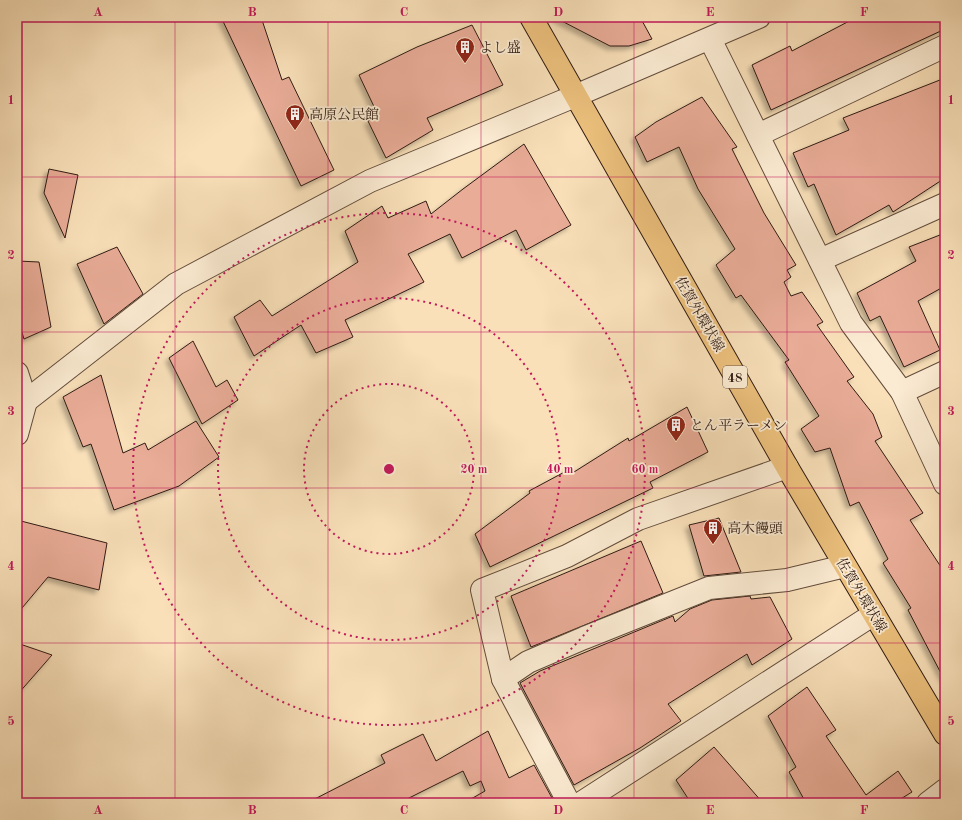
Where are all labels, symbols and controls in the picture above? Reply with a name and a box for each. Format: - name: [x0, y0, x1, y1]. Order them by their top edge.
- text: A: [93, 6, 103, 19]
- text: B: [247, 6, 257, 19]
- text: C: [400, 6, 408, 19]
- text: D: [553, 6, 563, 19]
- text: E: [706, 6, 715, 19]
- text: F: [860, 6, 869, 19]
- building icon: よし盛: [454, 36, 476, 64]
- place label: よし盛: [479, 39, 521, 55]
- text: 1: [7, 94, 15, 107]
- text: 1: [947, 94, 955, 107]
- building icon: 高原公民館: [284, 103, 306, 131]
- place label: 高原公民館: [309, 107, 379, 122]
- text: 2: [7, 249, 15, 262]
- text: 2: [947, 249, 955, 262]
- street label: 佐賀外環状線: [672, 274, 727, 354]
- road number: 48: [723, 366, 747, 388]
- text: 3: [7, 405, 15, 418]
- text: 3: [947, 405, 955, 418]
- building icon: とん平ラーメン: [665, 414, 687, 442]
- place label: とん平ラーメン: [690, 418, 787, 433]
- centre of rings: [382, 462, 396, 476]
- text: 20 m: [461, 464, 488, 476]
- text: 40 m: [547, 464, 574, 476]
- text: 60 m: [632, 464, 659, 476]
- building icon: 高木饅頭: [702, 517, 724, 545]
- place label: 高木饅頭: [727, 521, 783, 536]
- street label: 佐賀外環状線: [834, 555, 890, 635]
- text: 4: [7, 560, 15, 573]
- text: 4: [947, 560, 955, 573]
- text: 5: [7, 715, 15, 728]
- text: 5: [947, 715, 955, 728]
- text: A: [93, 804, 103, 817]
- text: B: [247, 804, 257, 817]
- text: C: [400, 804, 408, 817]
- text: D: [553, 804, 563, 817]
- text: E: [706, 804, 715, 817]
- text: F: [860, 804, 869, 817]

